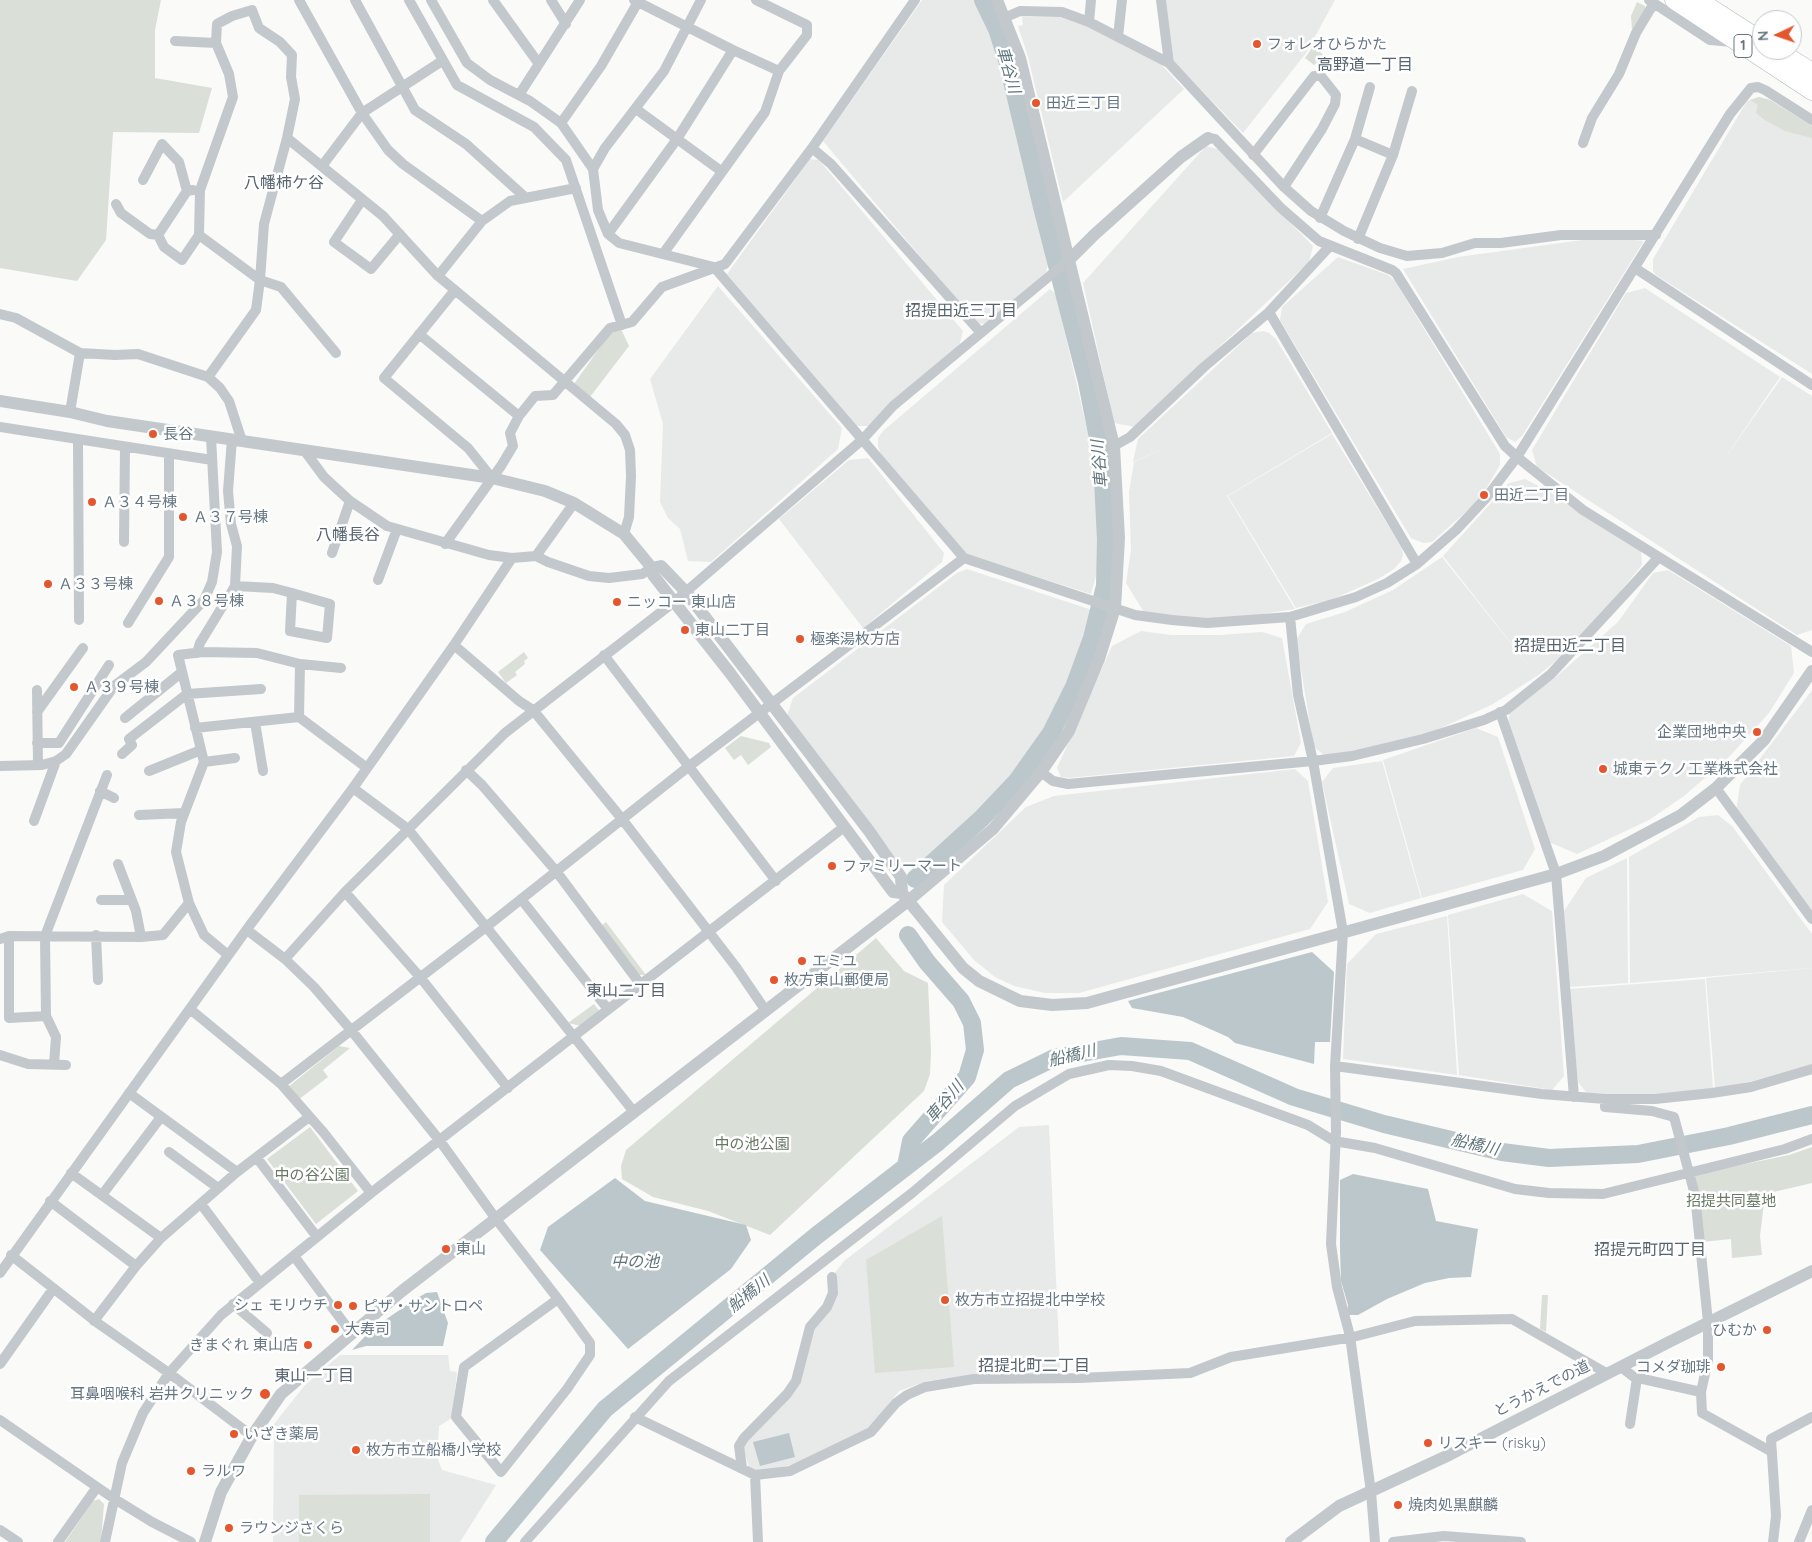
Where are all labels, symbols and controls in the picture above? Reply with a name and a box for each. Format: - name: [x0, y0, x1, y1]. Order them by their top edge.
- north arrow: [1752, 10, 1802, 60]
- text: N: [1754, 30, 1772, 41]
- road number: 1: [1734, 34, 1752, 58]
- place label: フォレオひらかた: [1267, 35, 1387, 53]
- marker: フォレオひらかた: [1251, 38, 1263, 50]
- water label: 車谷川: [992, 44, 1024, 96]
- district label: 高野道一丁目: [1317, 55, 1413, 75]
- place label: 田近三丁目: [1046, 94, 1121, 112]
- marker: 田近三丁目: [1030, 97, 1042, 109]
- district label: 八幡柿ケ谷: [244, 173, 324, 193]
- district label: 招提田近三丁目: [905, 301, 1017, 321]
- place label: 長谷: [163, 425, 193, 443]
- marker: 長谷: [147, 428, 159, 440]
- water label: 車谷川: [1088, 439, 1112, 489]
- place label: 田近二丁目: [1494, 486, 1569, 504]
- marker: 田近二丁目: [1478, 489, 1490, 501]
- place label: Ａ３４号棟: [102, 493, 177, 511]
- marker: Ａ３４号棟: [86, 496, 98, 508]
- place label: Ａ３７号棟: [193, 508, 268, 526]
- marker: Ａ３７号棟: [177, 511, 189, 523]
- district label: 八幡長谷: [316, 525, 380, 545]
- place label: Ａ３３号棟: [58, 575, 133, 593]
- marker: Ａ３３号棟: [42, 578, 54, 590]
- place label: Ａ３８号棟: [169, 592, 244, 610]
- place label: ニッコー 東山店: [627, 593, 736, 611]
- marker: Ａ３８号棟: [153, 595, 165, 607]
- marker: ニッコー 東山店: [611, 596, 623, 608]
- place label: 東山二丁目: [695, 621, 770, 639]
- marker: 東山二丁目: [679, 624, 691, 636]
- place label: 極楽湯枚方店: [810, 630, 900, 648]
- marker: 極楽湯枚方店: [794, 633, 806, 645]
- district label: 招提田近二丁目: [1514, 636, 1626, 656]
- place label: Ａ３９号棟: [84, 678, 159, 696]
- marker: Ａ３９号棟: [68, 681, 80, 693]
- place label: 企業団地中央: [1657, 723, 1747, 741]
- marker: 企業団地中央: [1751, 726, 1763, 738]
- place label: 城東テクノ工業株式会社: [1613, 760, 1778, 778]
- marker: 城東テクノ工業株式会社: [1597, 763, 1609, 775]
- place label: ファミリーマート: [842, 857, 962, 875]
- marker: ファミリーマート: [826, 860, 838, 872]
- place label: エミユ: [812, 952, 857, 970]
- marker: エミユ: [796, 955, 808, 967]
- place label: 枚方東山郵便局: [784, 971, 889, 989]
- marker: 枚方東山郵便局: [768, 974, 780, 986]
- district label: 東山二丁目: [586, 981, 666, 1001]
- water label: 船橋川: [1046, 1041, 1098, 1071]
- water label: 車谷川: [922, 1078, 968, 1126]
- water label: 船橋川: [1449, 1130, 1501, 1160]
- park label: 中の池公園: [715, 1135, 789, 1153]
- park label: 中の谷公園: [275, 1166, 349, 1184]
- park label: 招提共同墓地: [1686, 1192, 1776, 1210]
- place label: 東山: [456, 1240, 486, 1258]
- district label: 招提元町四丁目: [1594, 1240, 1706, 1260]
- marker: 東山: [440, 1243, 452, 1255]
- water label: 中の池: [611, 1252, 659, 1272]
- water label: 船橋川: [724, 1271, 774, 1317]
- place label: 枚方市立招提北中学校: [955, 1291, 1105, 1309]
- marker: 枚方市立招提北中学校: [939, 1294, 951, 1306]
- place label: シェ モリウチ: [234, 1296, 328, 1314]
- place label: ピザ・サントロペ: [363, 1297, 483, 1315]
- marker: シェ モリウチ: [332, 1299, 344, 1311]
- marker: ピザ・サントロペ: [347, 1300, 359, 1312]
- place label: 大寿司: [345, 1320, 390, 1338]
- place label: ひむか: [1712, 1321, 1757, 1339]
- marker: 大寿司: [329, 1323, 341, 1335]
- marker: ひむか: [1761, 1324, 1773, 1336]
- place label: きまぐれ 東山店: [189, 1336, 298, 1354]
- marker: きまぐれ 東山店: [302, 1339, 314, 1351]
- district label: 招提北町二丁目: [978, 1356, 1090, 1376]
- street label: とうかえでの道: [1491, 1357, 1593, 1421]
- place label: コメダ珈琲: [1636, 1358, 1711, 1376]
- marker: コメダ珈琲: [1715, 1361, 1727, 1373]
- district label: 東山一丁目: [274, 1366, 354, 1386]
- place label: 耳鼻咽喉科 岩井クリニック: [70, 1385, 254, 1403]
- marker: 耳鼻咽喉科 岩井クリニック: [258, 1387, 272, 1401]
- place label: いざき薬局: [244, 1425, 319, 1443]
- marker: いざき薬局: [228, 1428, 240, 1440]
- place label: リスキー (risky): [1438, 1434, 1546, 1452]
- marker: リスキー (risky): [1422, 1437, 1434, 1449]
- place label: 枚方市立船橋小学校: [366, 1441, 501, 1459]
- marker: 枚方市立船橋小学校: [350, 1444, 362, 1456]
- place label: ラルワ: [201, 1462, 246, 1480]
- marker: ラルワ: [185, 1465, 197, 1477]
- place label: 焼肉処黒麒麟: [1408, 1496, 1498, 1514]
- marker: 焼肉処黒麒麟: [1392, 1499, 1404, 1511]
- place label: ラウンジさくら: [239, 1519, 344, 1537]
- marker: ラウンジさくら: [223, 1522, 235, 1534]

